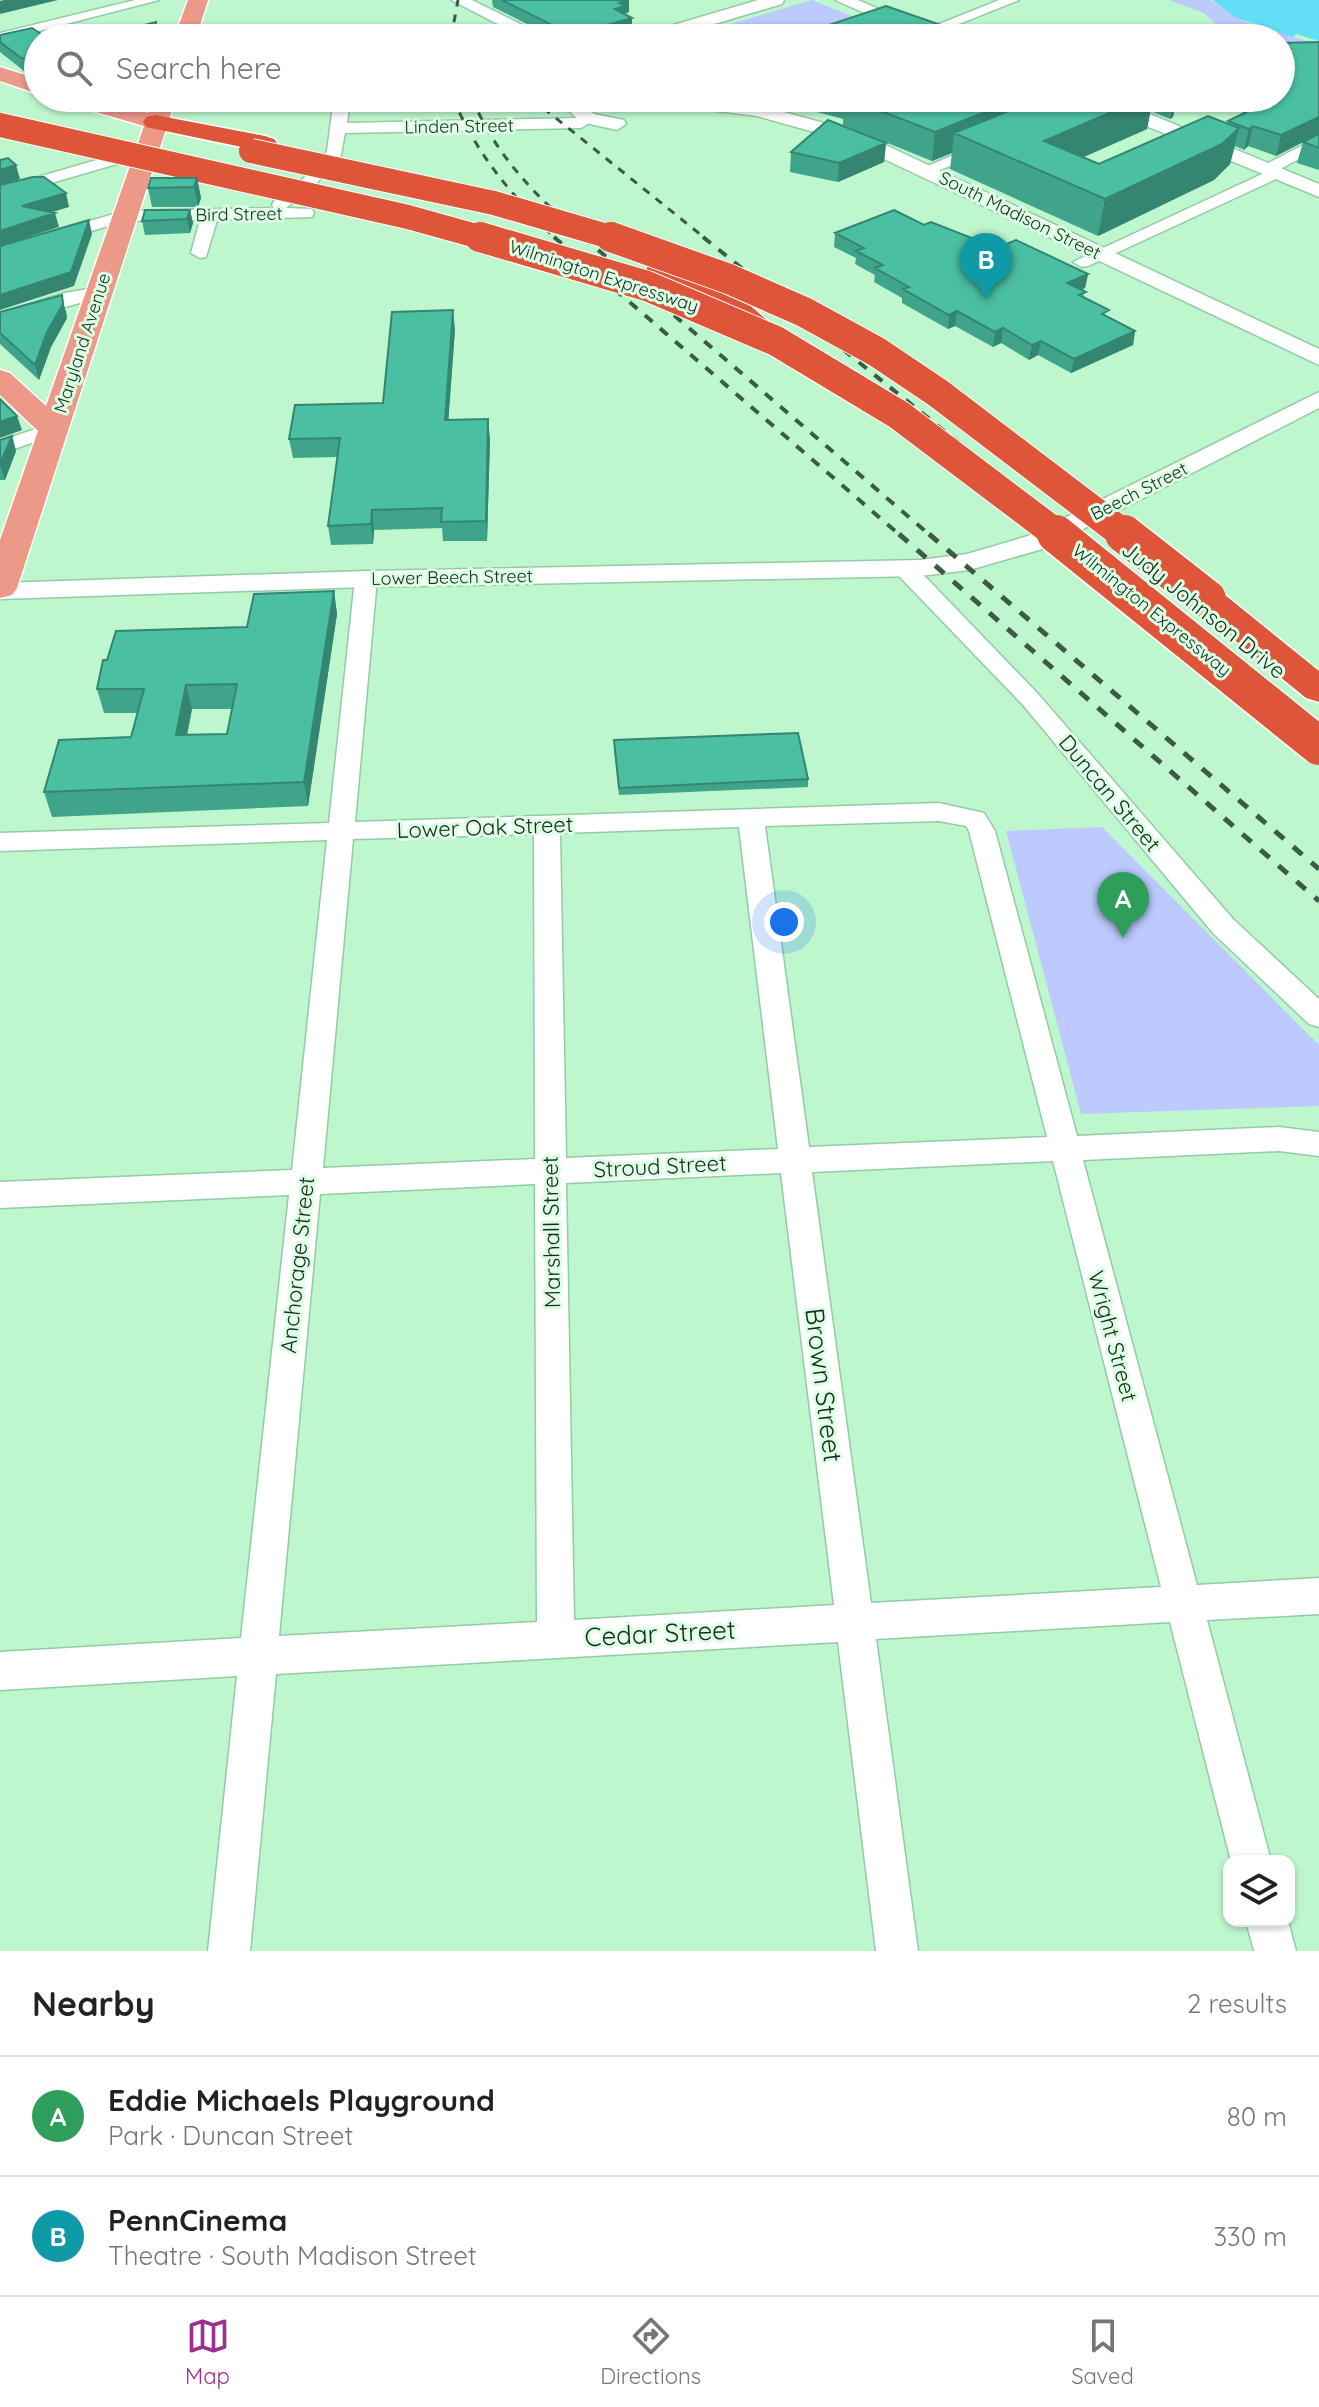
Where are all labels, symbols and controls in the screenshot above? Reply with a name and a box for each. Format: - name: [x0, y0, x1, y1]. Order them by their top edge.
- search box: [24, 24, 1295, 112]
- icon: search: [52, 46, 96, 90]
- text: Search here: [116, 49, 282, 87]
- street label: Linden Street: [404, 114, 514, 138]
- street label: South Madison Street: [935, 166, 1105, 264]
- street label: Bird Street: [195, 202, 283, 226]
- pin: B: [960, 233, 1012, 299]
- street label: Wilmington Expressway: [506, 235, 702, 317]
- street label: Maryland Avenue: [49, 270, 115, 416]
- street label: Beech Street: [1087, 457, 1191, 525]
- street label: Judy Johnson Drive: [1116, 535, 1292, 685]
- street label: Wilmington Expressway: [1068, 539, 1236, 681]
- street label: Lower Beech Street: [371, 564, 533, 590]
- street label: Duncan Street: [1053, 729, 1167, 857]
- street label: Lower Oak Street: [396, 810, 574, 844]
- pin: A: [1097, 872, 1149, 938]
- your location: [764, 902, 804, 942]
- street label: Stroud Street: [593, 1149, 727, 1183]
- street label: Marshall Street: [536, 1156, 566, 1308]
- street label: Anchorage Street: [274, 1175, 320, 1355]
- street label: Wright Street: [1082, 1268, 1144, 1404]
- street label: Brown Street: [798, 1306, 850, 1464]
- street label: Cedar Street: [584, 1613, 736, 1653]
- map controls: [1223, 1855, 1295, 1927]
- button: layers: [1223, 1855, 1295, 1927]
- text: Nearby: [32, 1982, 155, 2025]
- text: 2 results: [1187, 1987, 1287, 2020]
- text: Eddie Michaels Playground: [108, 2081, 495, 2119]
- text: A: [50, 2100, 66, 2133]
- text: 80 m: [1227, 2100, 1287, 2133]
- text: Park · Duncan Street: [108, 2119, 353, 2152]
- text: PennCinema: [108, 2201, 287, 2239]
- text: B: [49, 2220, 67, 2253]
- text: 330 m: [1213, 2220, 1287, 2253]
- text: Theatre · South Madison Street: [108, 2239, 477, 2272]
- tab: Map: [185, 2314, 230, 2390]
- tab: Directions: [600, 2314, 701, 2390]
- tab: Saved: [1071, 2314, 1134, 2390]

